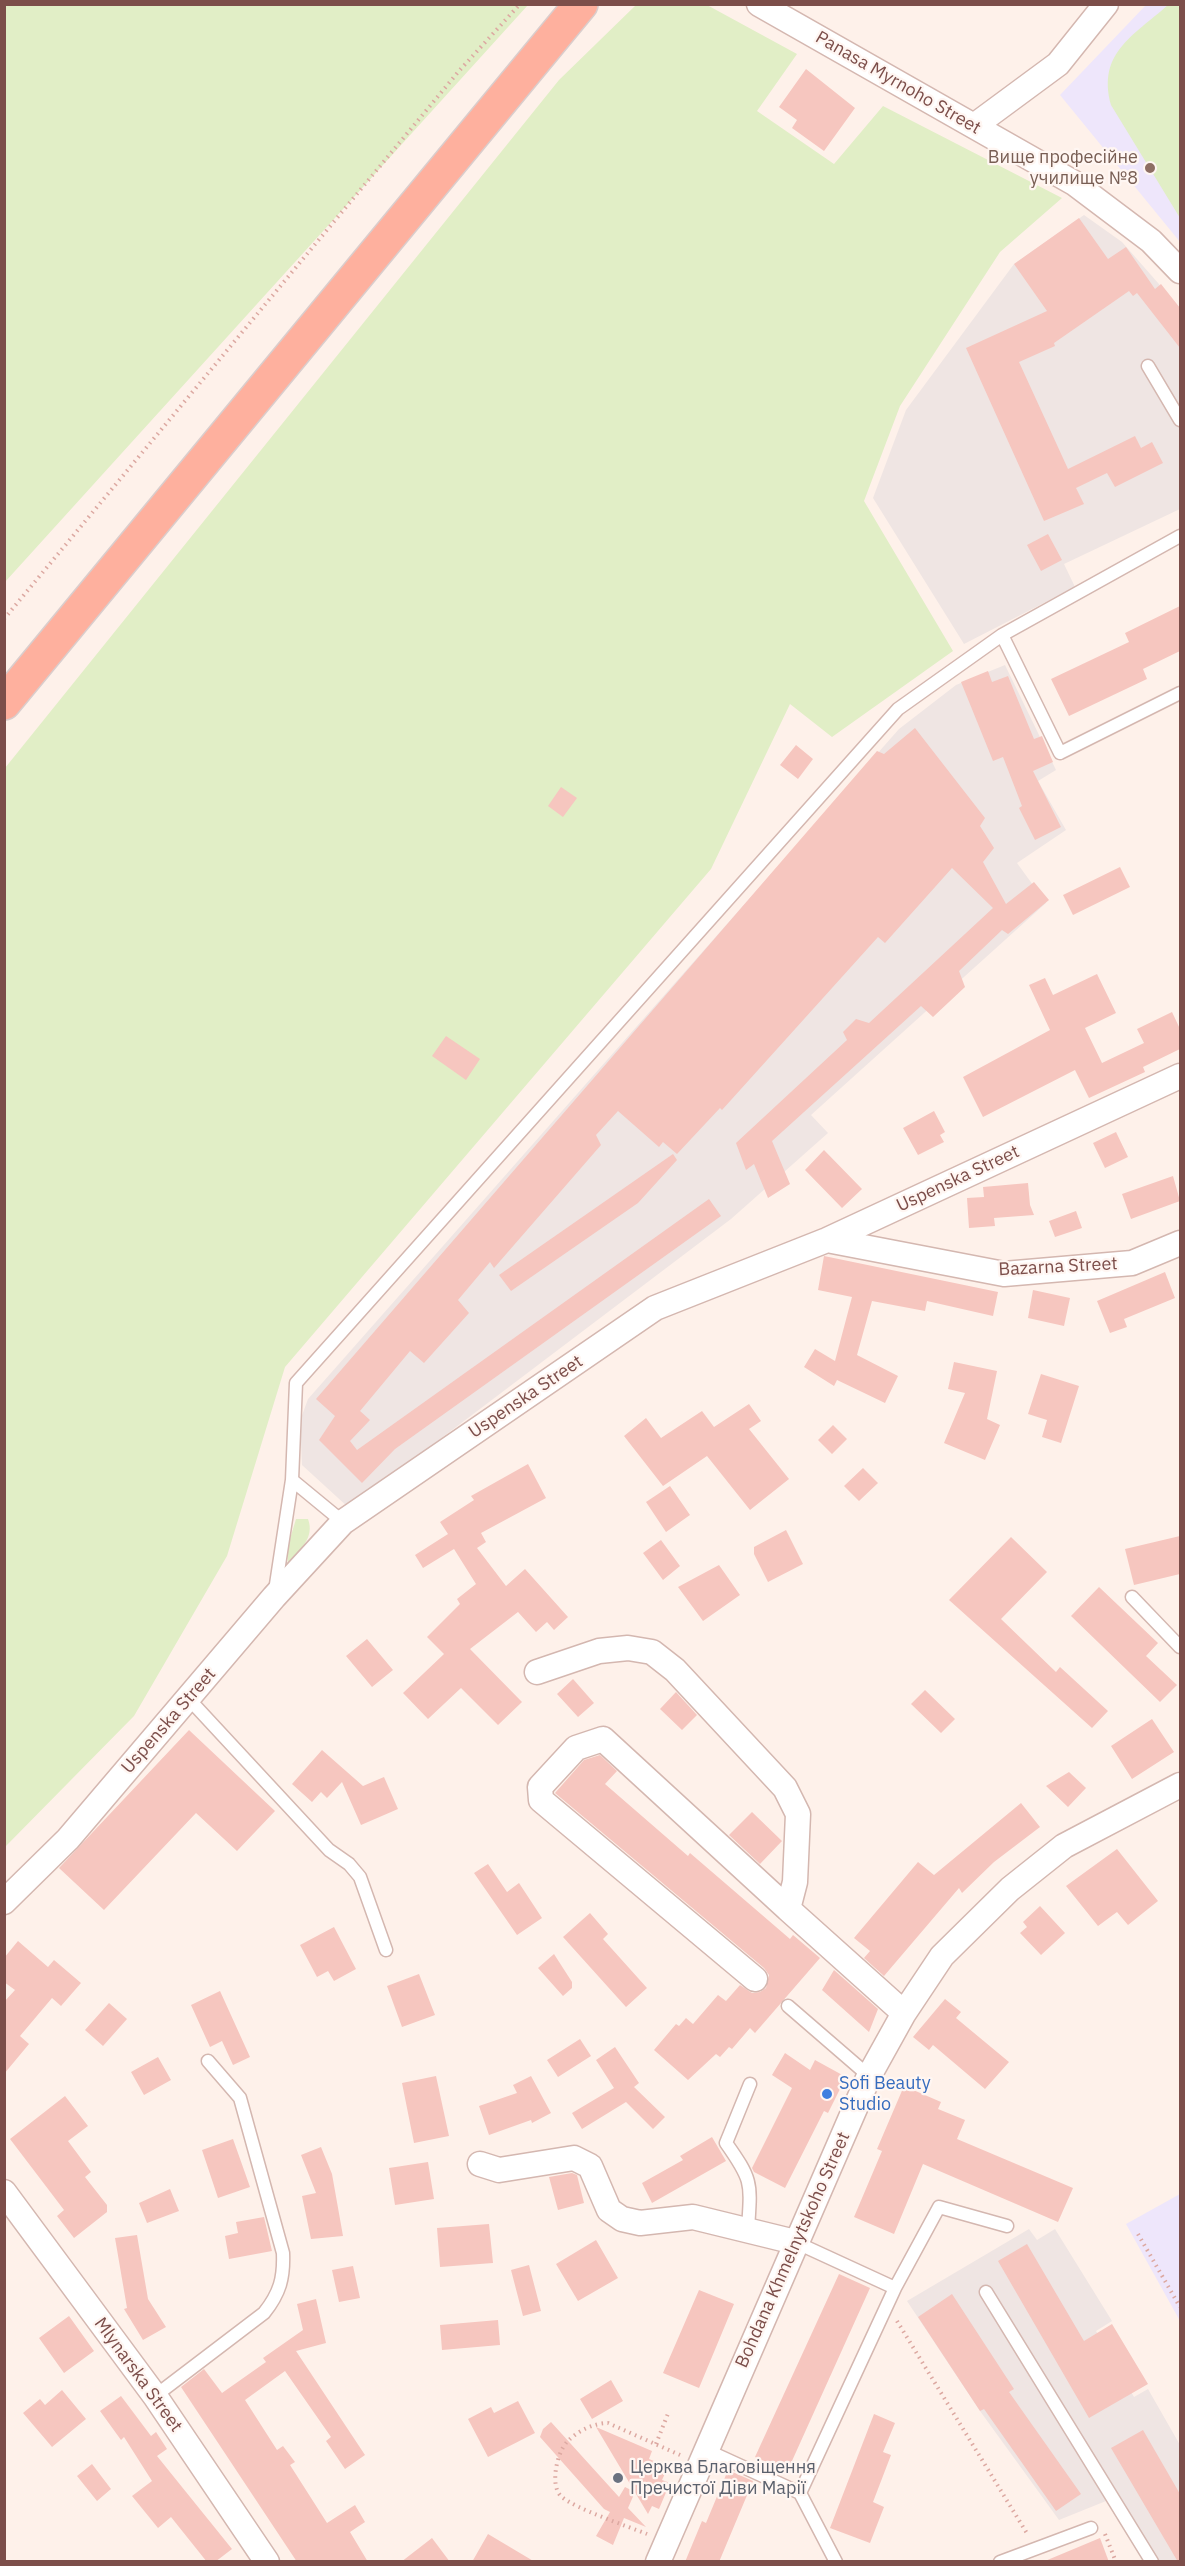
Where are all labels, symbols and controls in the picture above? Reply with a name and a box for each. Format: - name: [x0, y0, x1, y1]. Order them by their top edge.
- street label: Panasa Myrnoho Street: [812, 27, 984, 139]
- place label: Вище професійне училище №8: [988, 147, 1138, 190]
- marker: Вище професійне училище №8: [1143, 161, 1157, 175]
- street label: Uspenska Street: [893, 1141, 1023, 1217]
- street label: Bazarna Street: [998, 1253, 1118, 1281]
- street label: Uspenska Street: [465, 1351, 587, 1443]
- street label: Uspenska Street: [117, 1664, 221, 1778]
- place label: Sofi Beauty Studio: [839, 2073, 931, 2116]
- marker: Sofi Beauty Studio: [820, 2087, 834, 2101]
- street label: Bohdana Khmelnytskoho Street: [731, 2129, 855, 2371]
- street label: Mlynarska Street: [89, 2314, 187, 2436]
- place label: Церква Благовіщення Пречистої Діви Марії: [630, 2457, 816, 2500]
- marker: Церква Благовіщення Пречистої Діви Марії: [611, 2471, 625, 2485]

